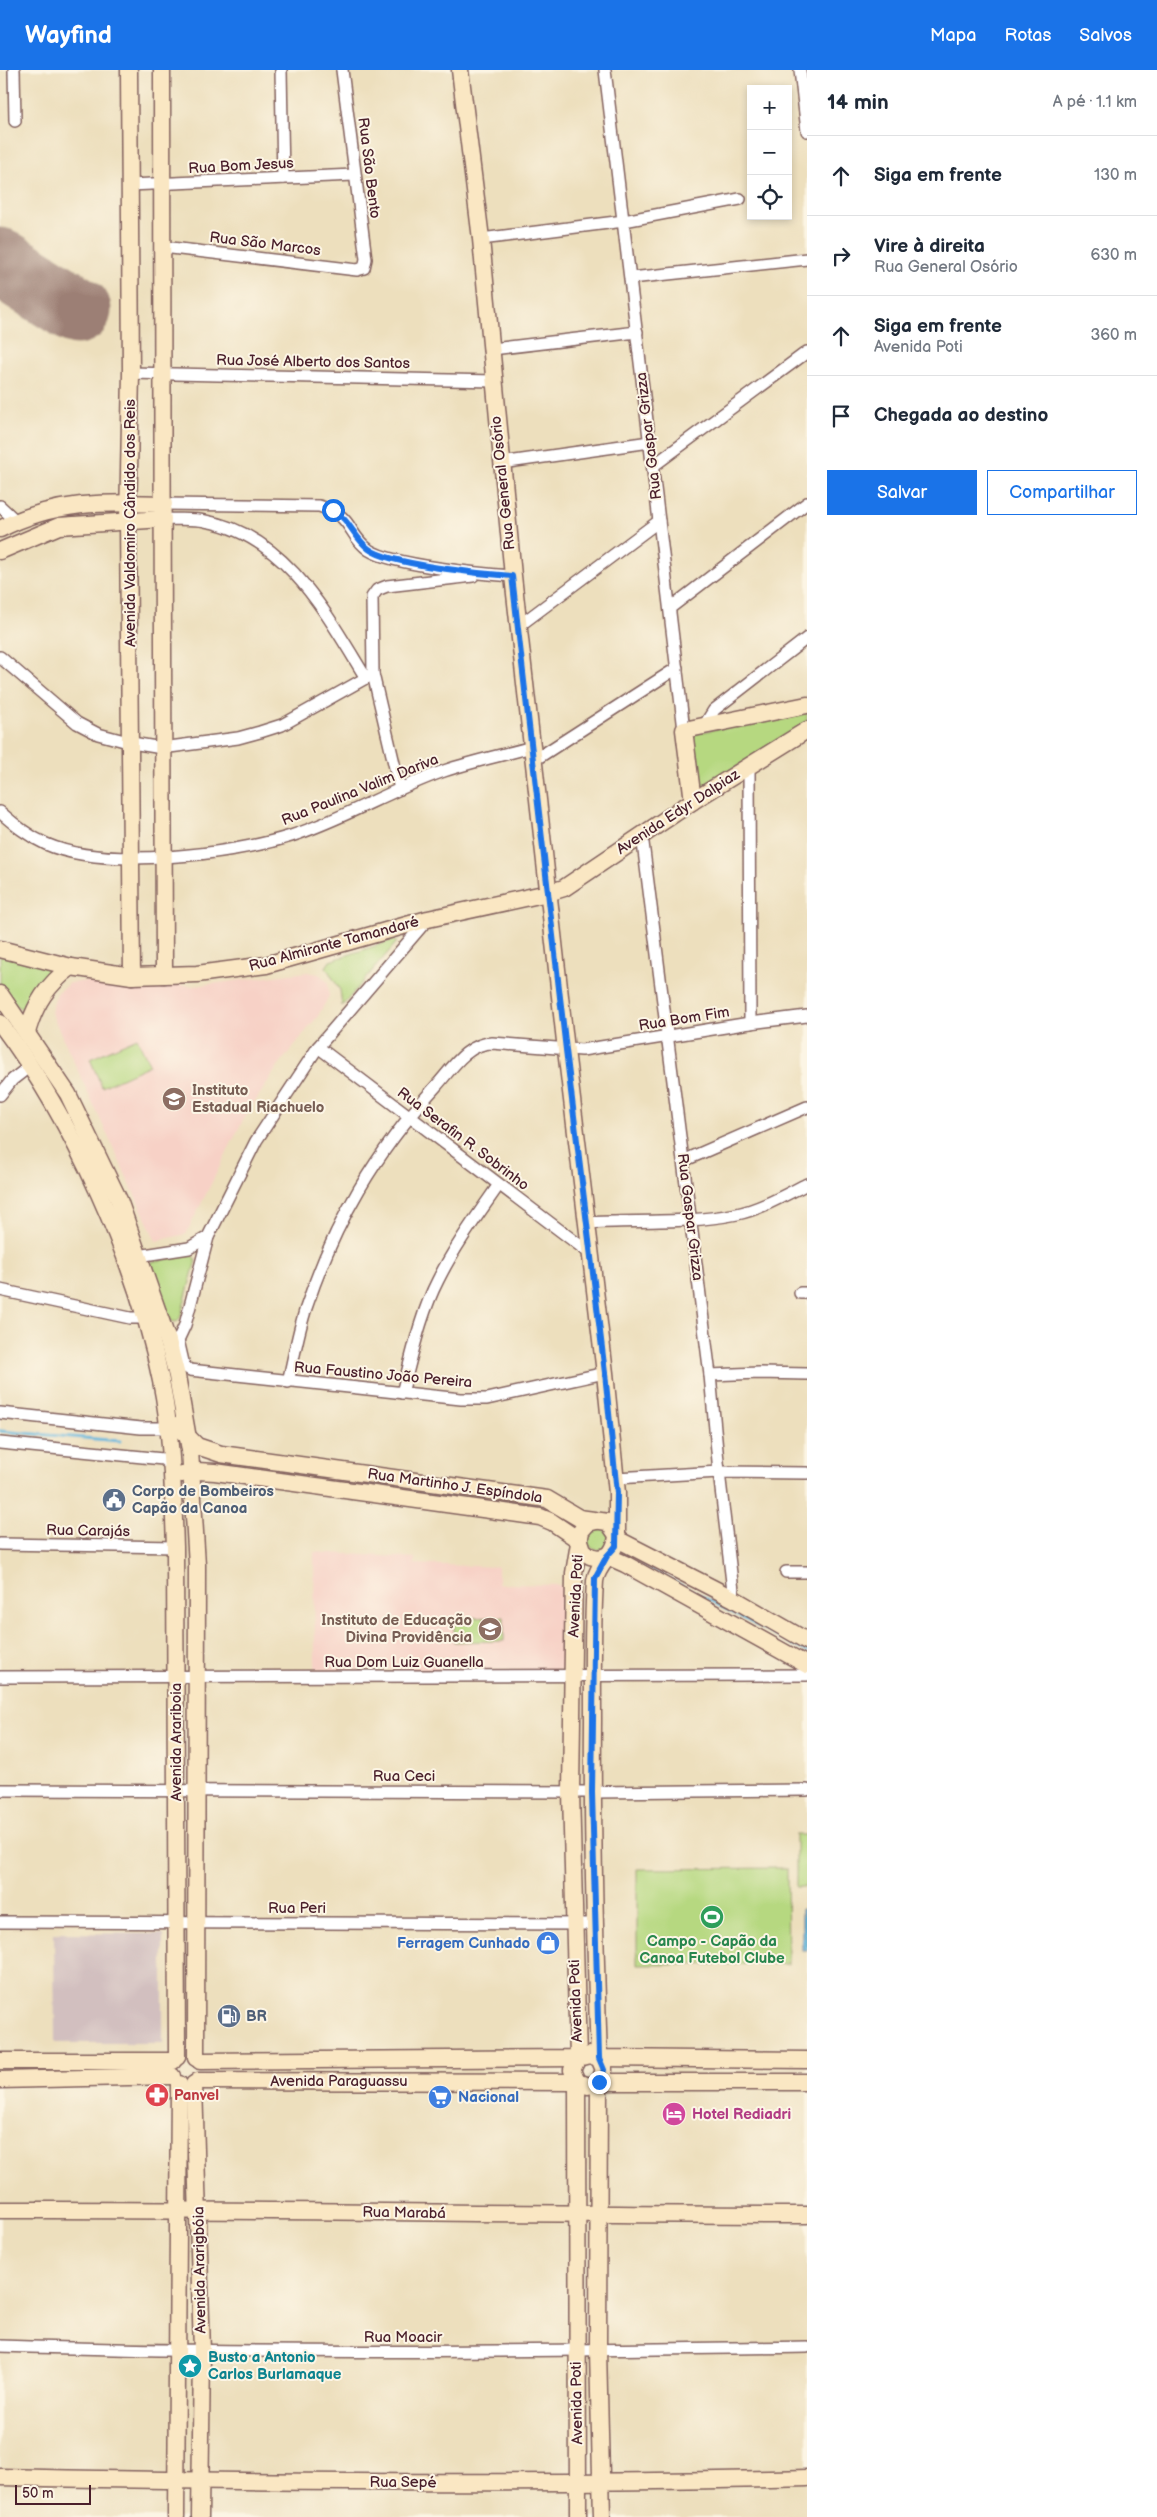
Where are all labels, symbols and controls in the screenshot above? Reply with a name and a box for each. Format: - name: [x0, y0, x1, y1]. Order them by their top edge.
- text: Wayfind: [25, 21, 112, 50]
- text: Mapa: [930, 25, 976, 46]
- text: Rotas: [1004, 25, 1051, 46]
- text: Salvos: [1079, 25, 1132, 46]
- map controls: [747, 85, 792, 220]
- button: +: [747, 85, 792, 130]
- text: 14 min: [827, 90, 889, 115]
- text: A pé · 1.1 km: [1053, 93, 1137, 112]
- street label: Rua São Bento: [353, 116, 385, 220]
- button: −: [747, 130, 792, 175]
- street label: Rua Bom Jesus: [188, 154, 295, 178]
- icon: ahead: [827, 162, 855, 190]
- text: Siga em frente: [874, 164, 1002, 187]
- text: 130 m: [1094, 166, 1137, 185]
- button: locate: [747, 175, 792, 220]
- street label: Rua São Marcos: [208, 228, 322, 260]
- text: Vire à direita: [874, 235, 985, 258]
- icon: right: [827, 242, 855, 270]
- text: 630 m: [1090, 246, 1137, 265]
- text: Rua General Osório: [874, 258, 1018, 277]
- text: Siga em frente: [874, 315, 1002, 338]
- icon: ahead: [827, 322, 855, 350]
- text: 360 m: [1090, 326, 1137, 345]
- text: Avenida Poti: [874, 338, 963, 357]
- street label: Rua José Alberto dos Santos: [216, 351, 411, 373]
- street label: Rua Gaspar Grizza: [632, 371, 666, 501]
- street label: Avenida Valdomiro Cândido dos Reis: [121, 398, 140, 647]
- icon: arrive: [827, 402, 855, 430]
- text: Chegada ao destino: [874, 404, 1048, 427]
- street label: Rua General Osório: [487, 415, 519, 551]
- button: Salvar: [827, 470, 977, 515]
- button: Compartilhar: [987, 470, 1137, 515]
- route start: [322, 499, 345, 522]
- street label: Rua Paulina Valim Dariva: [279, 750, 441, 830]
- street label: Avenida Edyr Dalpiaz: [613, 765, 744, 859]
- street label: Rua Almirante Tamandaré: [247, 912, 421, 976]
- street label: Rua Bom Fim: [637, 1002, 731, 1036]
- place label: Instituto Estadual Riachuelo: [192, 1081, 325, 1117]
- street label: Rua Serafin R. Sobrinho: [393, 1083, 533, 1195]
- school or university icon: Instituto Estadual Riachuelo: [161, 1086, 187, 1112]
- street label: Rua Gaspar Grizza: [673, 1152, 707, 1282]
- street label: Rua Faustino João Pereira: [293, 1358, 473, 1392]
- street label: Rua Martinho J. Espíndola: [366, 1464, 544, 1508]
- place label: Corpo de Bombeiros Capão da Canoa: [132, 1482, 274, 1518]
- public building icon: Corpo de Bombeiros Capão da Canoa: [101, 1487, 127, 1513]
- street label: Rua Carajás: [46, 1521, 131, 1541]
- street label: Avenida Poti: [564, 1554, 588, 1638]
- place label: Instituto de Educação Divina Providência: [321, 1611, 472, 1647]
- school or university icon: Instituto de Educação Divina Providência: [477, 1616, 503, 1642]
- street label: Rua Dom Luiz Guanella: [324, 1653, 484, 1672]
- street label: Avenida Arariboia: [167, 1683, 186, 1801]
- street label: Rua Ceci: [373, 1767, 435, 1786]
- street label: Rua Peri: [268, 1899, 326, 1918]
- sports icon: Campo - Capão da Canoa Futebol Clube: [699, 1904, 725, 1930]
- shop icon: Ferragem Cunhado: [535, 1930, 561, 1956]
- place label: Campo - Capão da Canoa Futebol Clube: [639, 1932, 785, 1968]
- place label: Ferragem Cunhado: [397, 1934, 530, 1953]
- street label: Avenida Poti: [565, 1959, 587, 2043]
- fuel station icon: BR: [216, 2003, 242, 2029]
- place label: BR: [246, 2007, 267, 2026]
- route end: [588, 2071, 611, 2094]
- street label: Avenida Paraguassu: [270, 2072, 408, 2091]
- pharmacy icon: Panvel: [144, 2082, 170, 2108]
- supermarket icon: Nacional: [427, 2084, 453, 2110]
- place label: Panvel: [174, 2086, 219, 2105]
- place label: Nacional: [458, 2088, 519, 2107]
- hotel icon: Hotel Rediadri: [661, 2101, 687, 2127]
- place label: Hotel Rediadri: [692, 2105, 791, 2124]
- street label: Rua Marabá: [362, 2203, 446, 2223]
- street label: Avenida Ararigbóia: [189, 2206, 211, 2334]
- street label: Rua Moacir: [364, 2328, 443, 2347]
- place label: Busto a Antonio Carlos Burlamaque: [208, 2348, 342, 2384]
- place icon: Busto a Antonio Carlos Burlamaque: [177, 2353, 203, 2379]
- street label: Avenida Poti: [567, 2361, 587, 2445]
- street label: Rua Sepé: [370, 2473, 436, 2492]
- scale bar: [15, 2482, 91, 2505]
- text: 50 m: [22, 2485, 54, 2502]

